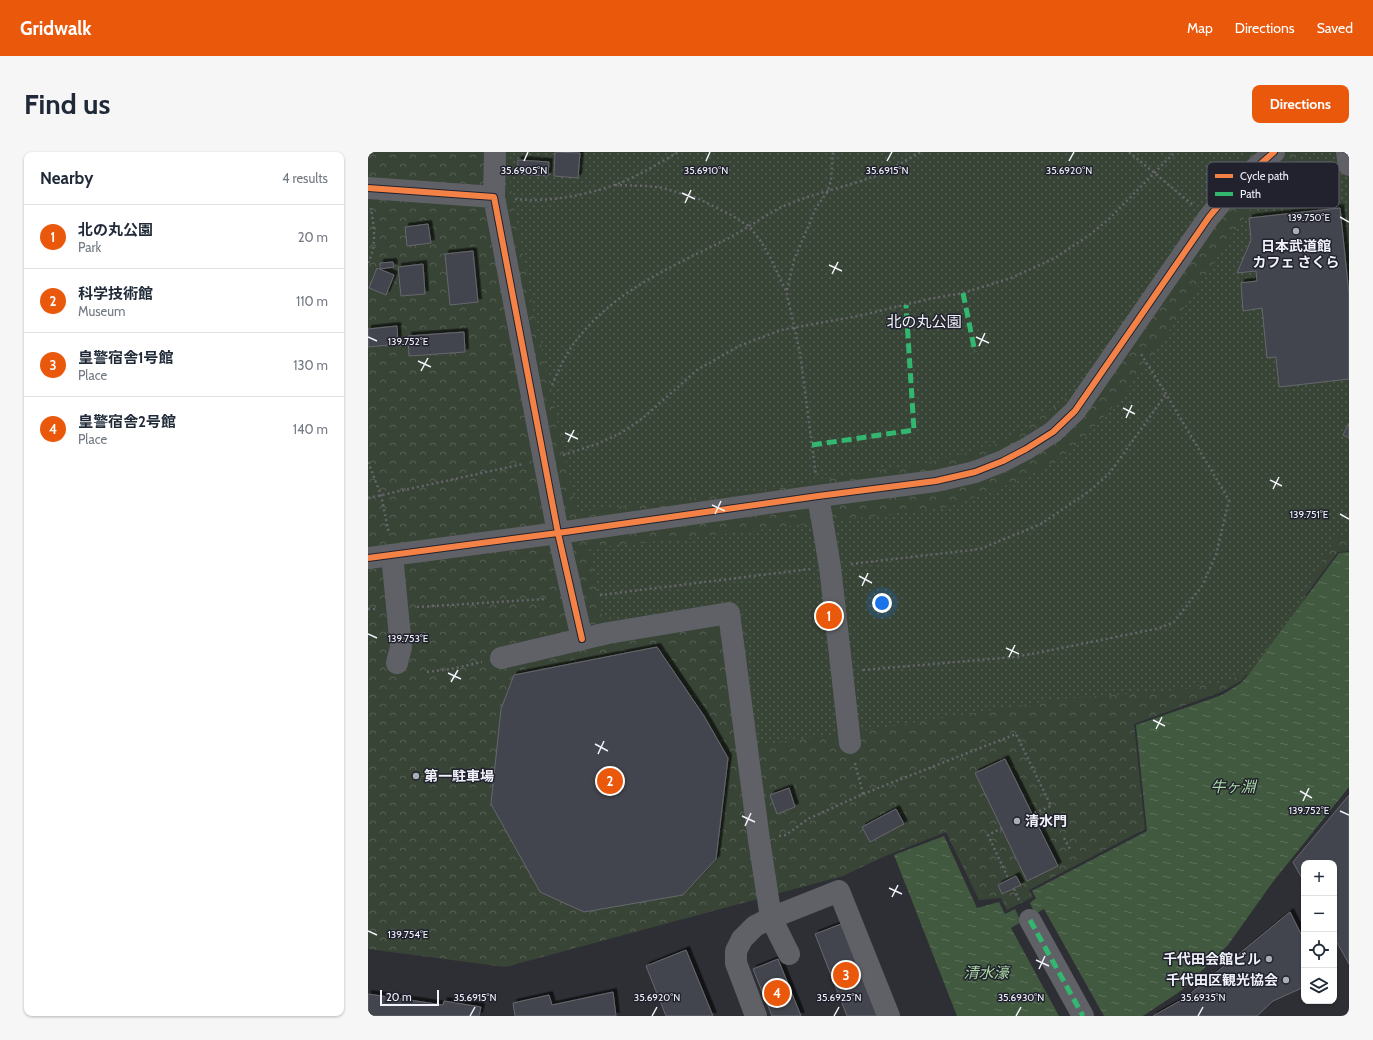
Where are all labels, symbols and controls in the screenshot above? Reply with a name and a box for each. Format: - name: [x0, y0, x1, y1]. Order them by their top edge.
- text: Gridwalk: [20, 17, 92, 40]
- text: Map: [1187, 19, 1213, 37]
- text: Directions: [1235, 19, 1295, 37]
- text: Saved: [1317, 19, 1353, 37]
- button: Directions: [1252, 85, 1349, 123]
- text: Find us: [24, 87, 110, 121]
- legend: [1207, 162, 1339, 208]
- text: 35.6905°N: [501, 164, 547, 177]
- text: 35.6910°N: [684, 164, 728, 177]
- text: 35.6915°N: [866, 164, 908, 177]
- text: 35.6920°N: [1046, 164, 1092, 177]
- text: Nearby: [40, 168, 93, 188]
- text: Cycle path: [1240, 169, 1289, 183]
- text: 4 results: [282, 170, 328, 186]
- text: Path: [1240, 187, 1261, 201]
- text: 139.750°E: [1288, 211, 1330, 224]
- text: 北の丸公園: [78, 221, 153, 239]
- marker: 日本武道館 カフェ さくら: [1291, 226, 1301, 236]
- text: 1: [51, 229, 55, 245]
- text: 20 m: [298, 229, 328, 245]
- place label: 日本武道館 カフェ さくら: [1252, 237, 1340, 271]
- text: Park: [78, 239, 101, 255]
- text: 科学技術館: [78, 285, 153, 303]
- text: 2: [50, 293, 56, 309]
- text: 110 m: [296, 293, 328, 309]
- text: Museum: [78, 303, 125, 319]
- district label: 北の丸公園: [886, 313, 962, 331]
- text: 139.752°E: [388, 335, 429, 348]
- text: 皇警宿舎1号館: [78, 349, 174, 367]
- text: 3: [49, 357, 57, 373]
- text: 130 m: [293, 357, 328, 373]
- text: Place: [78, 367, 107, 383]
- text: 皇警宿舎2号館: [78, 413, 176, 431]
- text: 4: [49, 421, 57, 437]
- text: 140 m: [293, 421, 328, 437]
- text: Place: [78, 431, 107, 447]
- text: 139.751°E: [1290, 508, 1329, 521]
- your location: [872, 593, 892, 613]
- pin: 1: [816, 601, 842, 631]
- text: 139.753°E: [388, 632, 429, 645]
- pin: 2: [597, 766, 623, 796]
- place label: 第一駐車場: [424, 767, 494, 785]
- marker: 第一駐車場: [411, 771, 421, 781]
- water label: 牛ヶ淵: [1210, 778, 1257, 796]
- text: 139.752°E: [1289, 804, 1330, 817]
- place label: 清水門: [1025, 812, 1067, 830]
- marker: 清水門: [1012, 816, 1022, 826]
- map controls: [1301, 860, 1337, 1004]
- button: +: [1301, 860, 1337, 896]
- button: −: [1301, 896, 1337, 932]
- text: 139.754°E: [388, 928, 429, 941]
- button: locate: [1301, 932, 1337, 968]
- place label: 千代田会館ビル: [1163, 950, 1261, 968]
- marker: 千代田会館ビル: [1264, 954, 1274, 964]
- pin: 3: [833, 960, 859, 990]
- water label: 清水濠: [963, 964, 1011, 982]
- button: layers: [1301, 968, 1337, 1004]
- place label: 千代田区観光協会: [1166, 971, 1278, 989]
- marker: 千代田区観光協会: [1281, 975, 1291, 985]
- pin: 4: [764, 978, 790, 1008]
- scale bar: [380, 988, 439, 1007]
- text: 20 m: [386, 990, 412, 1004]
- text: 35.6915°N: [454, 991, 496, 1004]
- text: 35.6920°N: [634, 991, 680, 1004]
- text: 35.6925°N: [817, 991, 861, 1004]
- text: 35.6930°N: [998, 991, 1044, 1004]
- text: 35.6935°N: [1180, 991, 1226, 1004]

